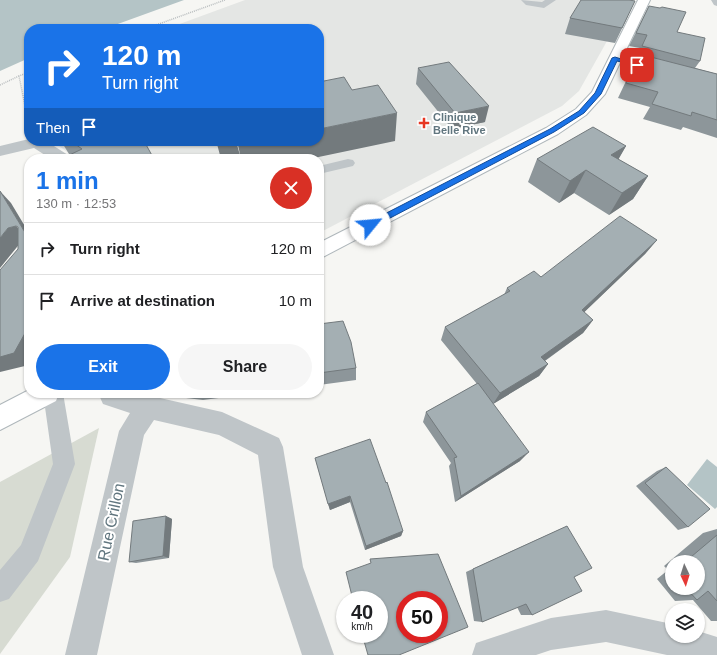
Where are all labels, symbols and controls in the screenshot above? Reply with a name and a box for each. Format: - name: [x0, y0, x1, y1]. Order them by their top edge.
- icon: right: [36, 40, 88, 92]
- text: 120 m: [102, 40, 181, 71]
- pin: [620, 48, 654, 82]
- icon: arrive: [626, 54, 648, 76]
- text: Turn right: [102, 73, 178, 93]
- place label: Clinique Belle Rive: [433, 111, 486, 136]
- icon: arrive: [78, 116, 100, 138]
- marker: Clinique Belle Rive: [418, 117, 430, 129]
- text: Then: [36, 119, 70, 136]
- text: 1 min: [36, 167, 99, 194]
- button: close: [270, 167, 312, 209]
- text: 130 m · 12:53: [36, 196, 116, 211]
- position arrow: [349, 204, 391, 246]
- icon: right: [36, 238, 58, 260]
- text: Turn right: [70, 240, 140, 257]
- text: 120 m: [270, 240, 312, 257]
- icon: arrive: [36, 290, 58, 312]
- text: Arrive at destination: [70, 292, 215, 309]
- text: 10 m: [279, 292, 312, 309]
- button: Exit: [36, 344, 170, 390]
- button: Share: [178, 344, 312, 390]
- street label: Rue Crillon: [94, 482, 128, 562]
- north arrow: [665, 555, 705, 595]
- map controls: [665, 555, 705, 643]
- speed limit sign: 50: [396, 591, 448, 643]
- text: 40: [351, 601, 373, 623]
- button: layers: [665, 603, 705, 643]
- text: km/h: [351, 621, 373, 632]

